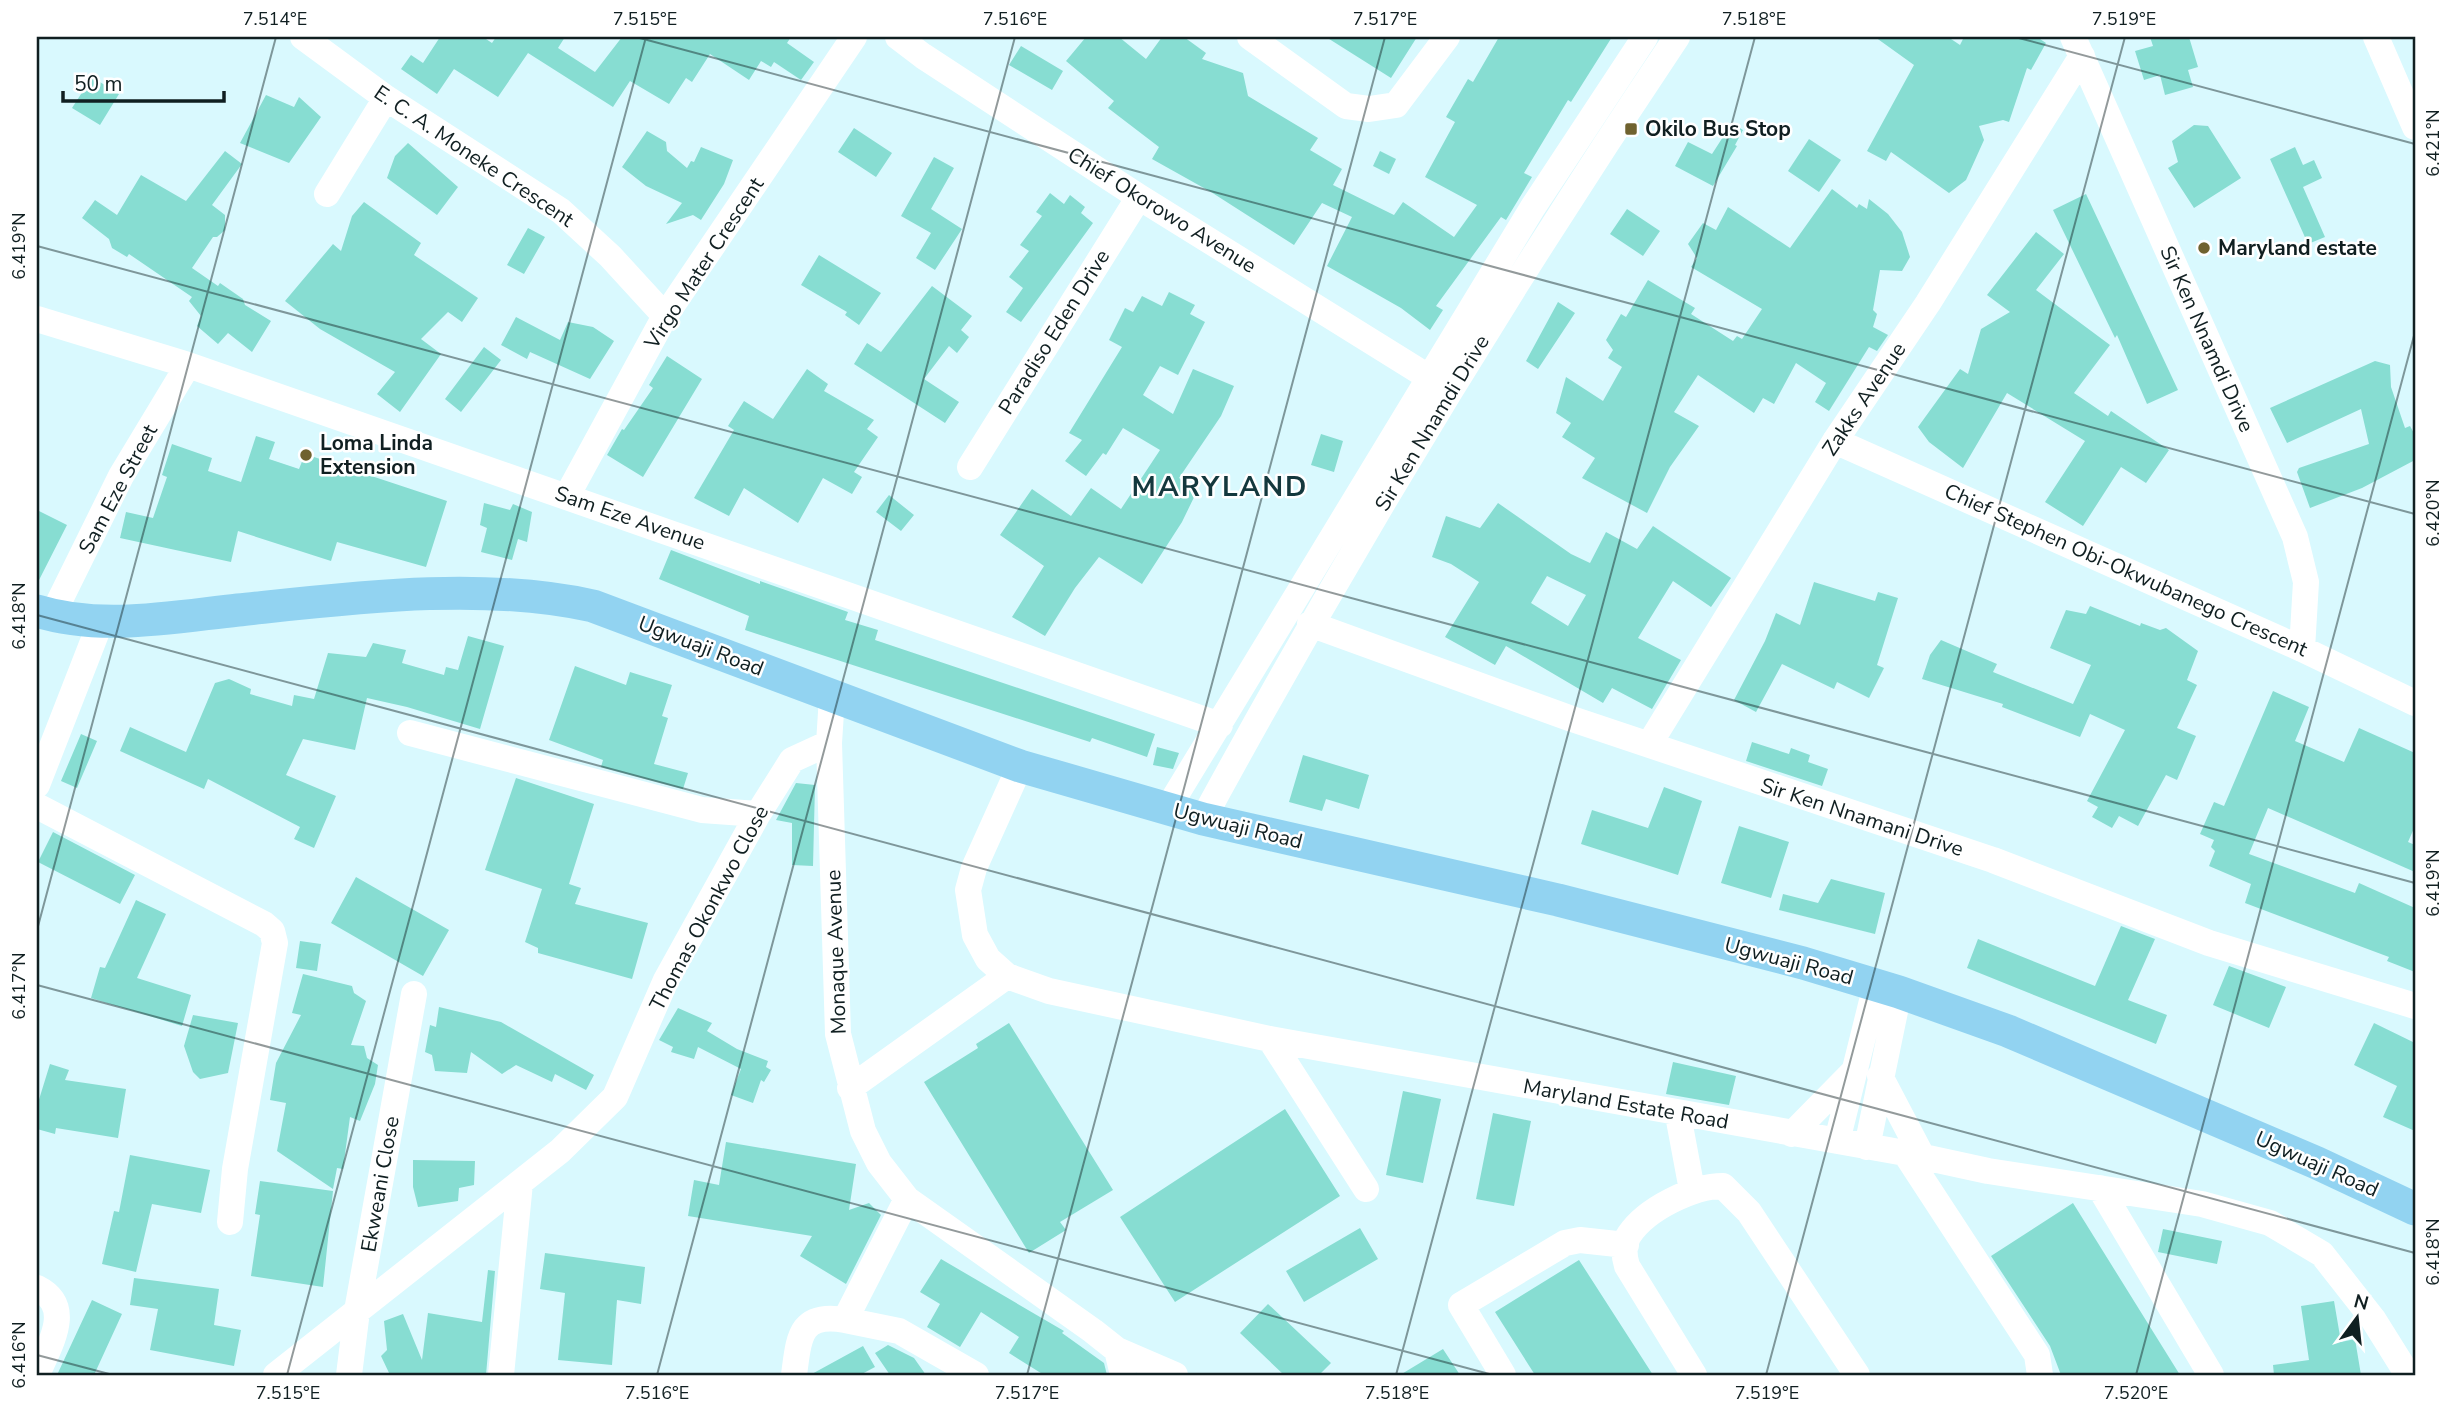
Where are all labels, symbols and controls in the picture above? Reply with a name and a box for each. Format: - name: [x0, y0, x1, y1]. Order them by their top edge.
- text: 7.514°E: [243, 7, 307, 31]
- text: 7.515°E: [613, 7, 677, 31]
- text: 7.516°E: [983, 7, 1047, 31]
- text: 7.517°E: [1353, 7, 1417, 31]
- text: 7.518°E: [1722, 7, 1786, 31]
- text: 7.519°E: [2092, 7, 2156, 31]
- scale bar: [63, 60, 224, 104]
- text: 50 m: [74, 70, 123, 98]
- street label: E. C. A. Moneke Crescent: [369, 79, 580, 234]
- text: 6.421°N: [2421, 109, 2445, 177]
- place label: Okilo Bus Stop: [1645, 115, 1791, 143]
- marker: Okilo Bus Stop: [1623, 121, 1639, 137]
- street label: Chief Okorowo Avenue: [1062, 141, 1262, 279]
- street label: Virgo Mater Crescent: [637, 171, 770, 355]
- text: 6.419°N: [7, 212, 31, 280]
- place label: Maryland estate: [2218, 234, 2377, 262]
- marker: Maryland estate: [2196, 240, 2212, 256]
- street label: Sir Ken Nnamdi Drive: [2153, 242, 2261, 436]
- street label: Paradiso Eden Drive: [992, 244, 1116, 420]
- street label: Sir Ken Nnamdi Drive: [1368, 330, 1496, 516]
- street label: Zakks Avenue: [1816, 337, 1912, 461]
- street label: Sam Eze Street: [72, 419, 164, 559]
- place label: Loma Linda Extension: [320, 429, 433, 481]
- marker: Loma Linda Extension: [298, 447, 314, 463]
- district label: MARYLAND: [1132, 468, 1308, 506]
- street label: Chief Stephen Obi-Okwubanego Crescent: [1940, 477, 2313, 663]
- street label: Sam Eze Avenue: [551, 479, 709, 557]
- text: 6.420°N: [2421, 479, 2445, 547]
- text: 6.418°N: [7, 582, 31, 650]
- street label: Ugwuaji Road: [634, 609, 768, 683]
- street label: Sir Ken Nnamani Drive: [1757, 771, 1967, 863]
- street label: Ugwuaji Road: [1170, 796, 1306, 856]
- street label: Thomas Okonkwo Close: [643, 800, 775, 1016]
- text: 6.419°N: [2421, 849, 2445, 917]
- street label: Monaque Avenue: [819, 869, 853, 1035]
- street label: Ugwuaji Road: [1722, 930, 1856, 992]
- text: 6.417°N: [7, 952, 31, 1020]
- street label: Maryland Estate Road: [1521, 1072, 1731, 1136]
- street label: Ekweani Close: [354, 1114, 406, 1254]
- street label: Ugwuaji Road: [2251, 1124, 2383, 1204]
- text: 6.418°N: [2421, 1218, 2445, 1286]
- north arrow: [2322, 1282, 2392, 1352]
- text: N: [2351, 1288, 2371, 1317]
- text: 6.416°N: [7, 1321, 31, 1389]
- text: 7.515°E: [256, 1381, 320, 1405]
- text: 7.516°E: [625, 1381, 689, 1405]
- text: 7.517°E: [995, 1381, 1059, 1405]
- text: 7.518°E: [1365, 1381, 1429, 1405]
- text: 7.519°E: [1735, 1381, 1799, 1405]
- text: 7.520°E: [2104, 1381, 2168, 1405]

